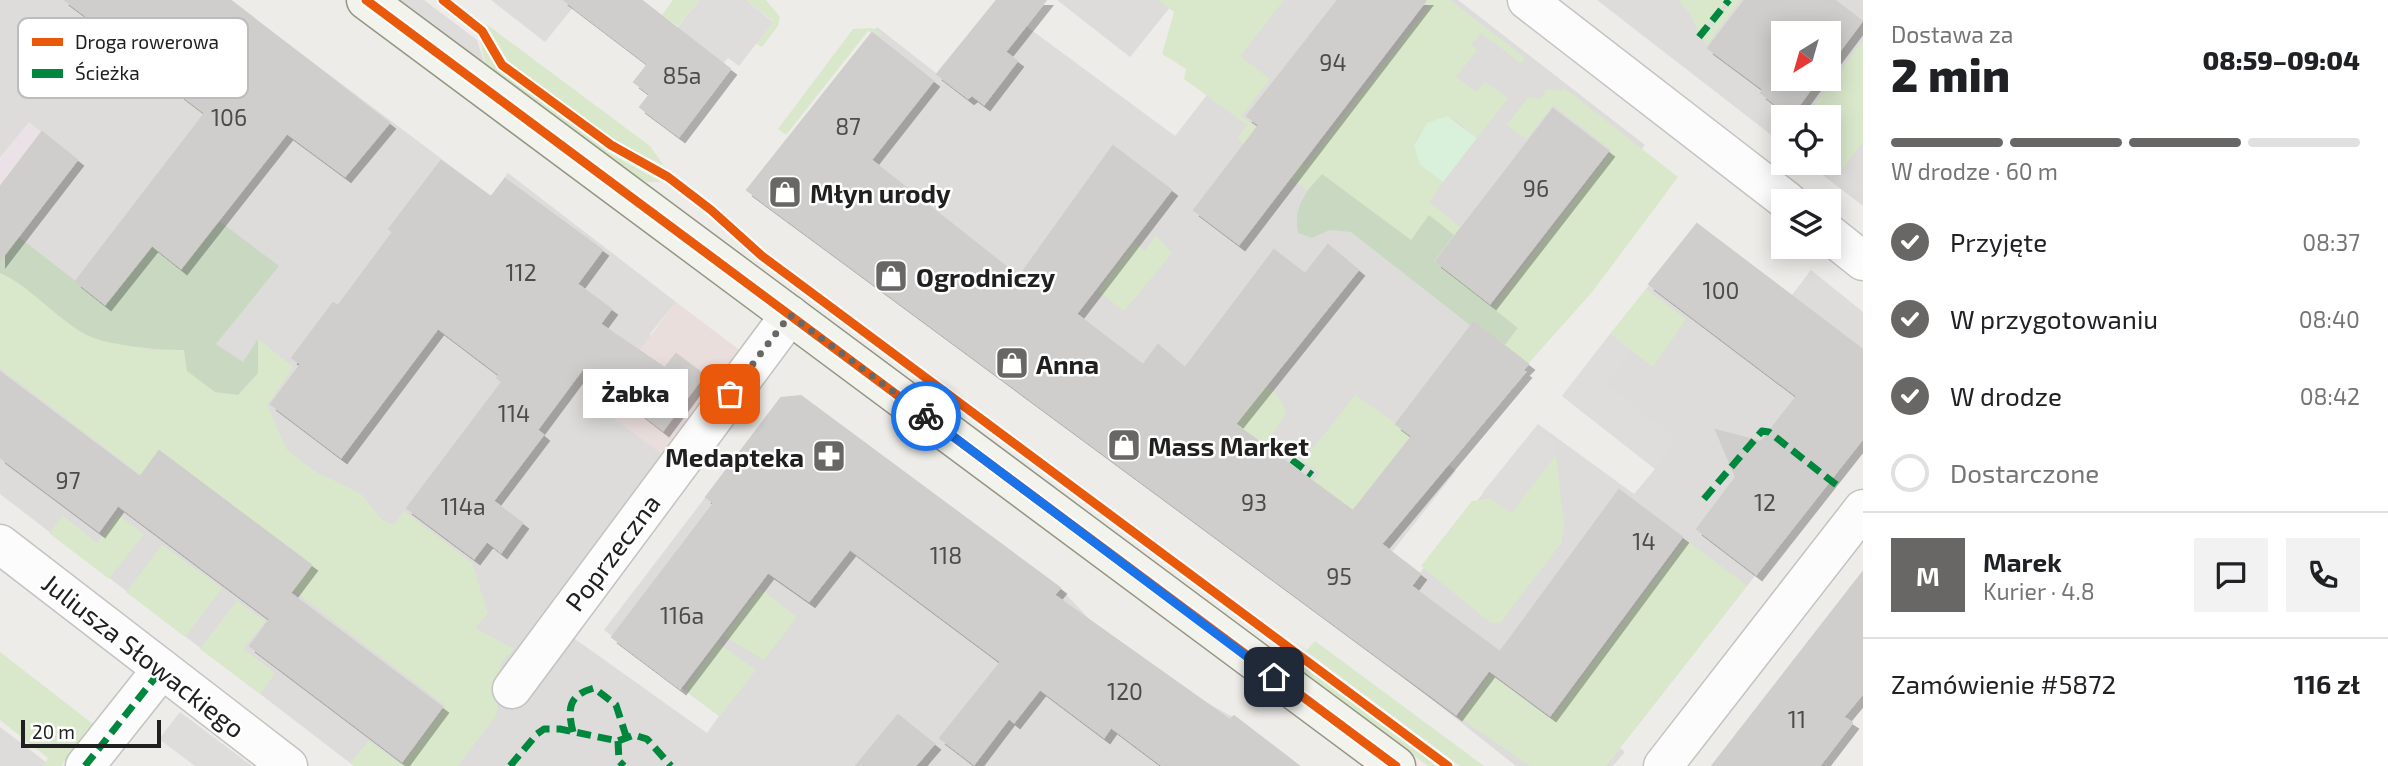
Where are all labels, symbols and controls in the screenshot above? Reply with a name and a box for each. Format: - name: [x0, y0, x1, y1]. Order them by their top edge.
- legend: [18, 18, 248, 98]
- text: Dostawa za: [1891, 20, 2013, 48]
- north arrow: [1771, 21, 1841, 91]
- map controls: [1771, 21, 1841, 259]
- text: Droga rowerowa: [75, 30, 219, 53]
- text: 08:59–09:04: [2202, 44, 2360, 75]
- text: 2 min: [1891, 46, 2010, 101]
- house number: 94: [1319, 48, 1347, 76]
- text: Ścieżka: [75, 61, 140, 84]
- house number: 85a: [663, 61, 701, 89]
- house number: 106: [211, 103, 247, 131]
- button: locate: [1771, 105, 1841, 175]
- house number: 87: [835, 112, 861, 140]
- text: W drodze · 60 m: [1891, 157, 2058, 185]
- shop icon: Młyn urody: [766, 173, 804, 211]
- house number: 96: [1523, 174, 1549, 202]
- place label: Młyn urody: [810, 177, 951, 209]
- button: layers: [1771, 189, 1841, 259]
- icon: check: [1891, 223, 1929, 261]
- text: Przyjęte: [1950, 226, 2047, 257]
- text: 08:37: [2302, 228, 2360, 256]
- shop icon: Ogrodniczy: [872, 257, 910, 295]
- house number: 112: [505, 258, 537, 286]
- place label: Ogrodniczy: [916, 261, 1055, 293]
- house number: 100: [1703, 276, 1739, 304]
- icon: check: [1891, 300, 1929, 338]
- text: W przygotowaniu: [1950, 303, 2158, 334]
- text: 08:40: [2299, 305, 2360, 333]
- shop icon: Anna: [993, 344, 1031, 382]
- place label: Anna: [1036, 348, 1099, 379]
- pin: [700, 364, 760, 424]
- callout: Żabka: [583, 370, 688, 418]
- icon: bag: [711, 375, 749, 413]
- icon: check: [1891, 377, 1929, 415]
- text: Żabka: [602, 379, 669, 407]
- text: W drodze: [1950, 380, 2062, 411]
- courier: [891, 381, 961, 451]
- text: 08:42: [2300, 382, 2360, 410]
- icon: bike: [907, 397, 945, 435]
- house number: 114: [498, 399, 530, 427]
- shop icon: Mass Market: [1105, 426, 1143, 464]
- place label: Mass Market: [1148, 430, 1309, 461]
- pharmacy icon: Medapteka: [810, 437, 848, 475]
- place label: Medapteka: [665, 441, 804, 472]
- text: Dostarczone: [1950, 457, 2099, 488]
- house number: 97: [56, 466, 81, 494]
- street label: Poprzeczna: [558, 488, 666, 616]
- house number: 93: [1241, 488, 1267, 516]
- house number: 12: [1754, 488, 1776, 516]
- house number: 114a: [440, 492, 486, 520]
- house number: 14: [1632, 527, 1656, 555]
- button: chat: [2194, 538, 2268, 612]
- button: phone: [2286, 538, 2360, 612]
- house number: 118: [930, 541, 962, 569]
- text: Marek: [1983, 546, 2062, 577]
- text: M: [1916, 560, 1940, 591]
- house number: 95: [1326, 562, 1352, 590]
- street label: Juliusza Słowackiego: [37, 566, 251, 744]
- text: Kurier · 4.8: [1983, 577, 2095, 605]
- house number: 116a: [660, 601, 704, 629]
- pin: [1244, 647, 1304, 707]
- icon: home: [1255, 658, 1293, 696]
- text: Zamówienie #5872: [1891, 668, 2116, 699]
- text: 116 zł: [2294, 668, 2360, 699]
- house number: 120: [1107, 677, 1143, 705]
- house number: 11: [1788, 705, 1806, 733]
- scale bar: [21, 717, 161, 749]
- text: 20 m: [32, 720, 75, 743]

